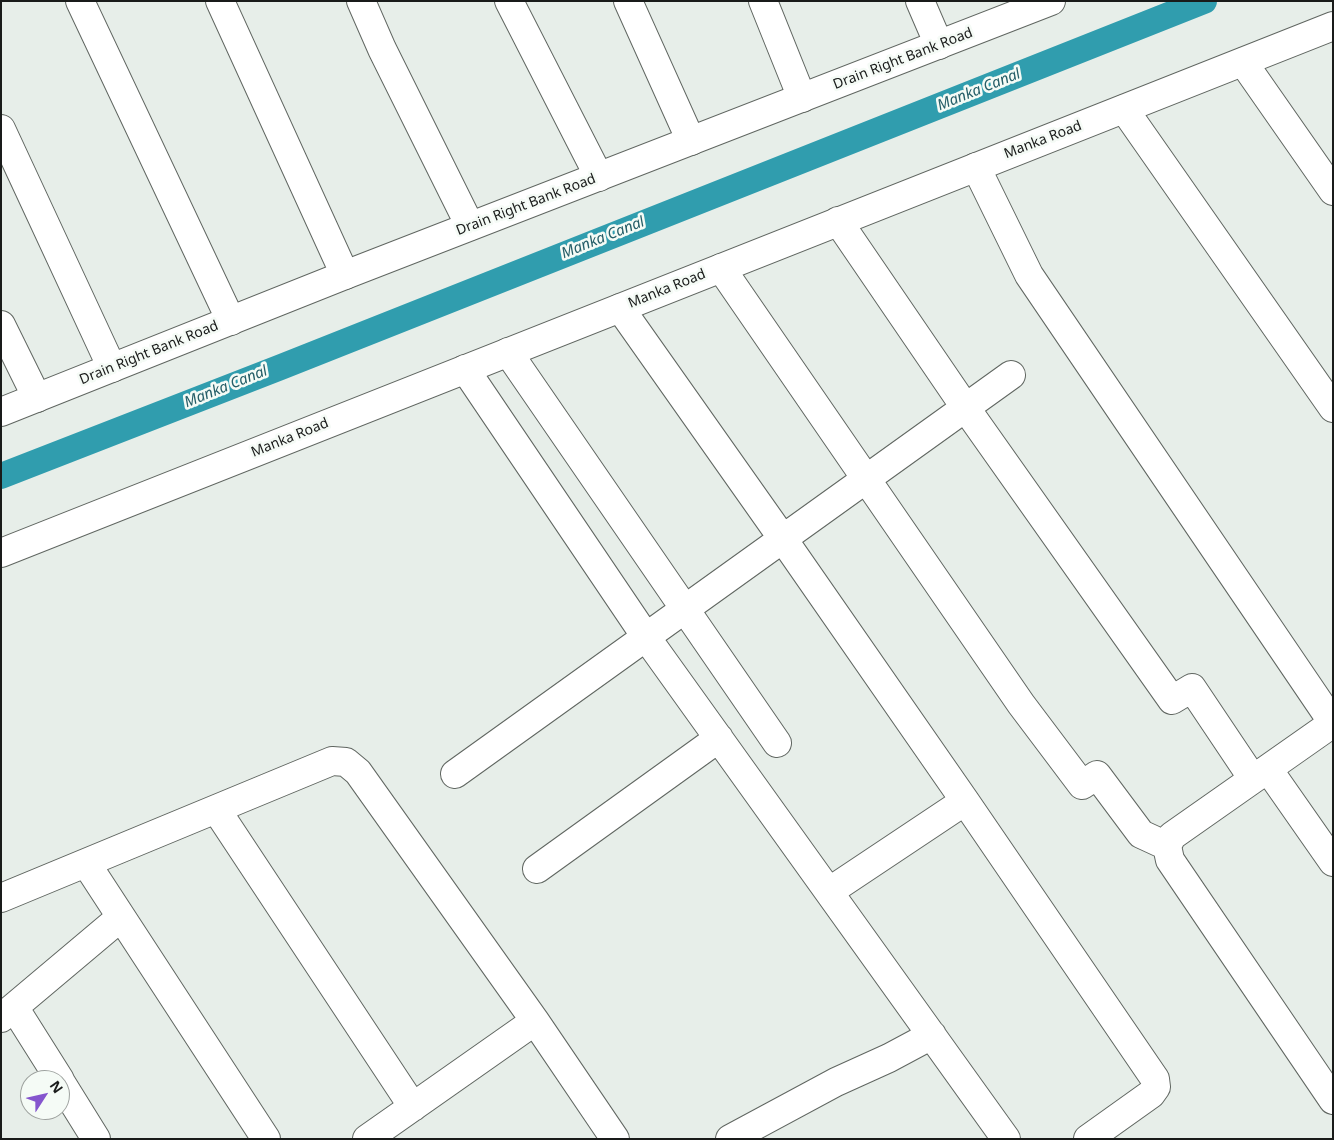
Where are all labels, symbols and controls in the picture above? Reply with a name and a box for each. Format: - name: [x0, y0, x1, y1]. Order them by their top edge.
- street label: Drain Right Bank Road: [831, 25, 975, 93]
- water label: Manka Canal: [935, 65, 1023, 115]
- street label: Manka Road: [1002, 117, 1084, 163]
- street label: Drain Right Bank Road: [454, 171, 598, 239]
- water label: Manka Canal: [559, 213, 647, 263]
- street label: Manka Road: [626, 266, 708, 312]
- street label: Drain Right Bank Road: [77, 317, 221, 389]
- water label: Manka Canal: [182, 362, 270, 412]
- street label: Manka Road: [249, 415, 331, 461]
- north arrow: [20, 1070, 70, 1120]
- text: N: [46, 1077, 68, 1097]

